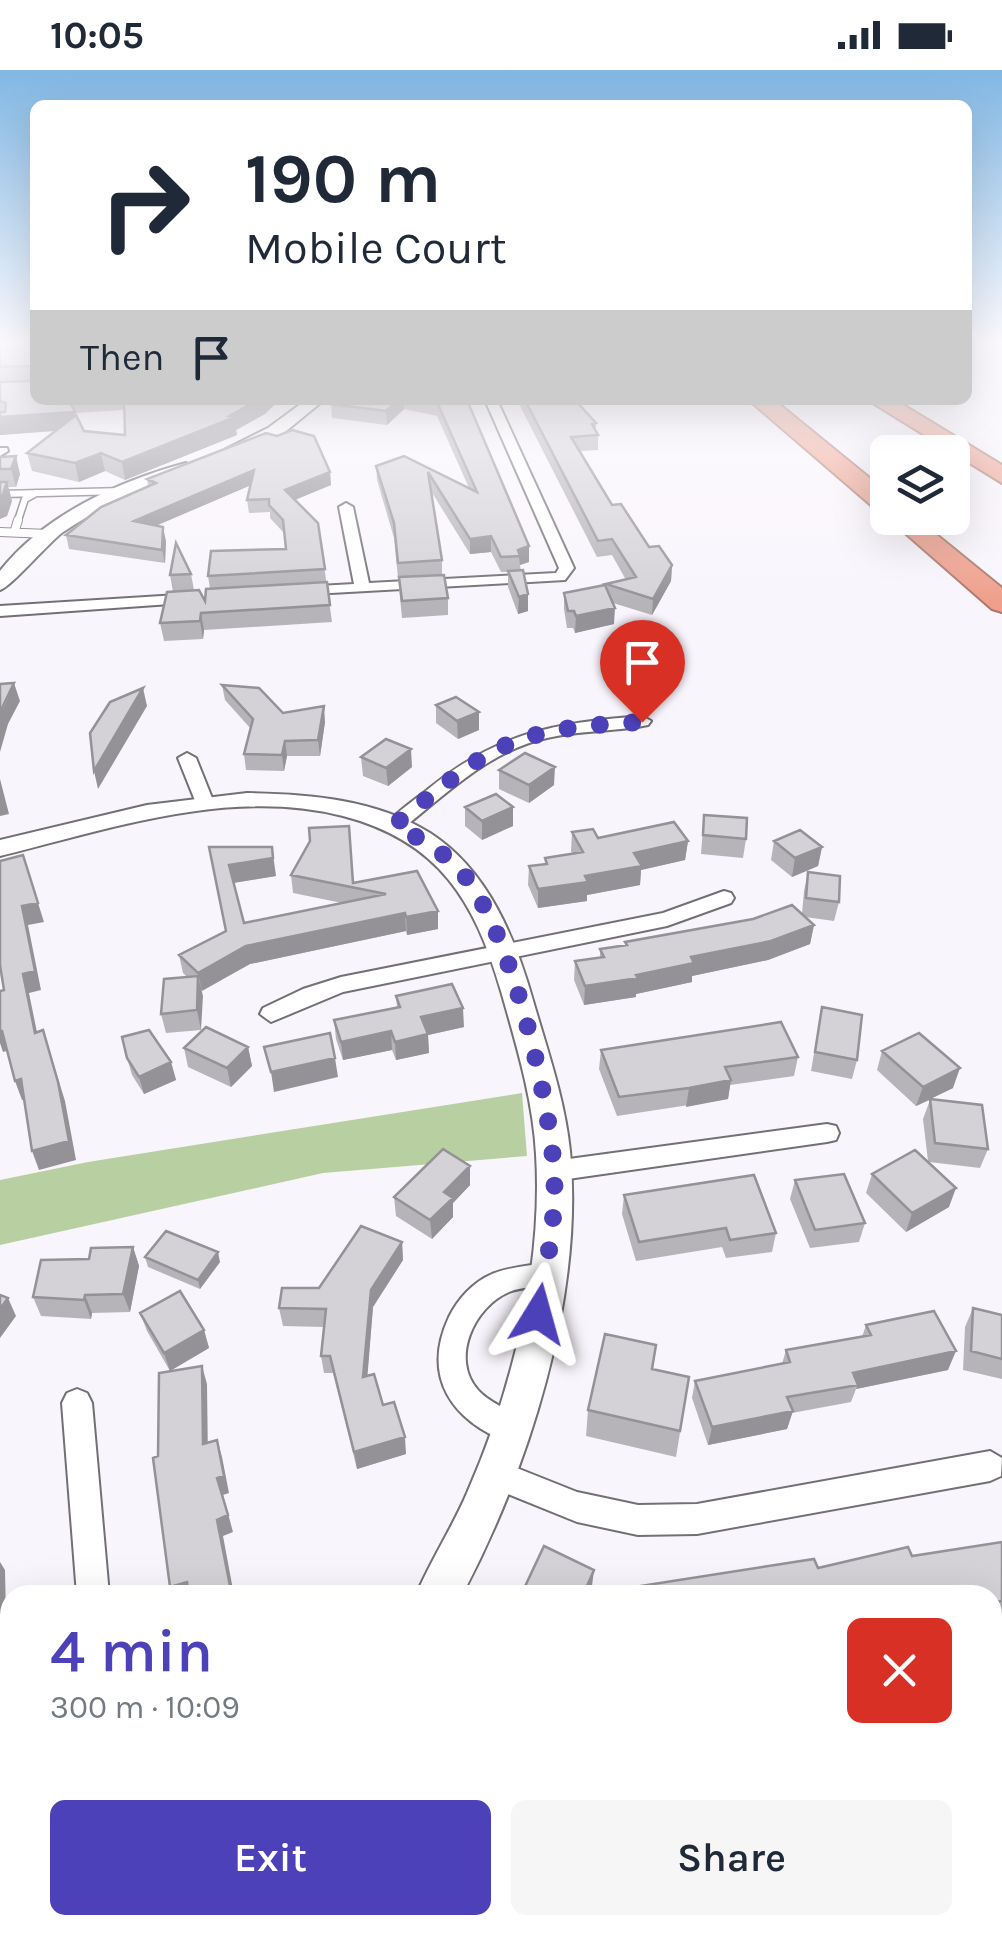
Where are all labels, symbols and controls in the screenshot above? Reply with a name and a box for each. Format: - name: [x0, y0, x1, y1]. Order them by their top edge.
- text: 10:05: [50, 13, 144, 58]
- text: 190 m: [245, 138, 441, 220]
- icon: right: [80, 140, 210, 270]
- text: Mobile Court: [245, 222, 507, 274]
- icon: arrive: [184, 330, 239, 385]
- text: Then: [80, 335, 164, 380]
- map controls: [870, 435, 970, 535]
- button: layers: [870, 435, 970, 535]
- pin: [600, 620, 685, 723]
- icon: arrive: [615, 635, 670, 690]
- position arrow: [486, 1262, 590, 1366]
- text: 4 min: [50, 1616, 213, 1686]
- button: close: [847, 1618, 952, 1723]
- text: 300 m · 10:09: [50, 1689, 240, 1726]
- button: Exit: [50, 1800, 491, 1915]
- button: Share: [511, 1800, 952, 1915]

